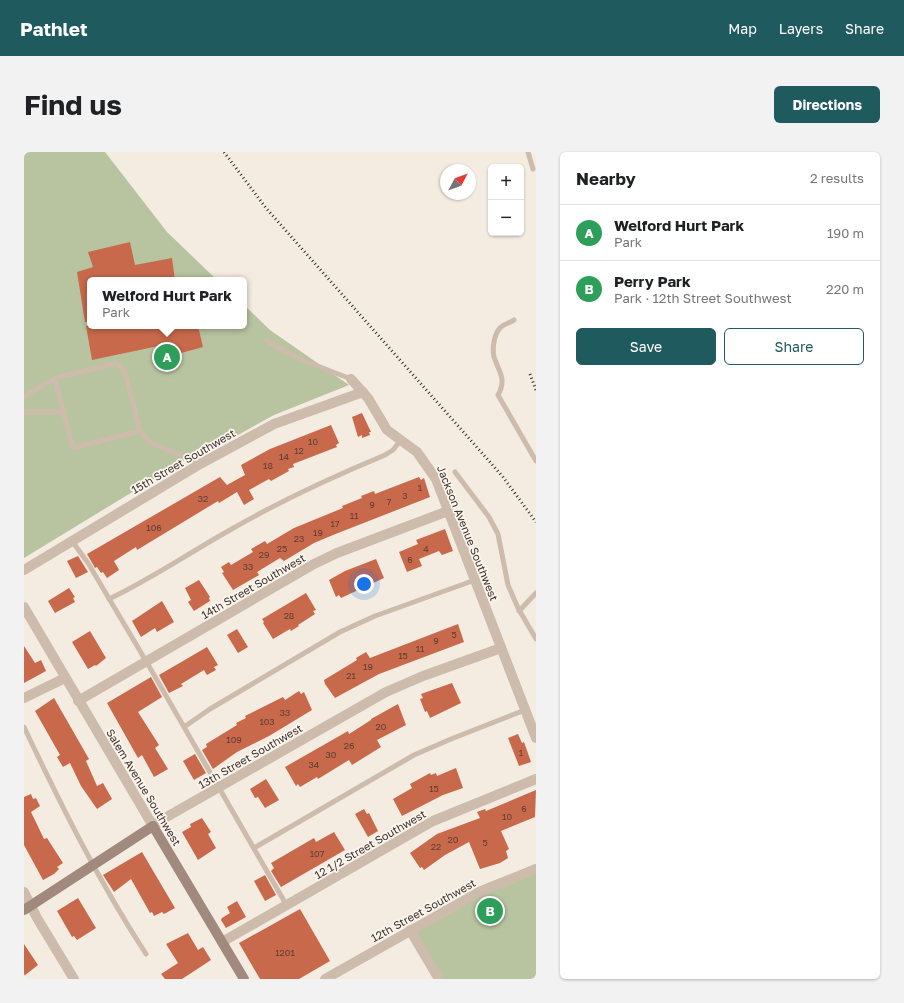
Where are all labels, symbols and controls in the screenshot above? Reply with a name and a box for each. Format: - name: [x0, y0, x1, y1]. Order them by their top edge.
- text: Pathlet: [20, 17, 88, 40]
- text: Map: [728, 20, 757, 37]
- text: Layers: [779, 20, 823, 37]
- text: Share: [845, 20, 884, 37]
- button: Directions: [774, 86, 880, 123]
- text: Find us: [24, 88, 122, 121]
- north arrow: [440, 164, 476, 200]
- map controls: [488, 164, 524, 236]
- button: +: [488, 164, 524, 200]
- text: Nearby: [576, 168, 636, 189]
- text: 2 results: [810, 170, 864, 186]
- button: −: [488, 200, 524, 236]
- text: Welford Hurt Park: [614, 216, 744, 234]
- text: A: [584, 225, 594, 241]
- text: 190 m: [827, 225, 864, 241]
- text: Park: [614, 234, 642, 250]
- text: Perry Park: [614, 272, 691, 290]
- popup: [87, 277, 247, 329]
- text: B: [584, 281, 594, 297]
- text: 220 m: [826, 281, 864, 297]
- text: Welford Hurt Park: [102, 286, 232, 304]
- text: Park · 12th Street Southwest: [614, 290, 792, 306]
- text: Park: [102, 304, 130, 320]
- button: Save: [576, 328, 716, 365]
- button: Share: [724, 328, 864, 365]
- pin: A: [154, 342, 180, 372]
- street label: 15th Street Southwest: [129, 426, 237, 496]
- house number: 10: [308, 436, 318, 447]
- house number: 12: [294, 445, 304, 456]
- house number: 14: [279, 451, 289, 462]
- house number: 18: [263, 460, 273, 471]
- street label: Jackson Avenue Southwest: [435, 463, 501, 603]
- house number: 1: [418, 482, 423, 493]
- house number: 3: [402, 490, 408, 501]
- house number: 32: [198, 493, 208, 504]
- house number: 7: [387, 496, 392, 507]
- house number: 9: [369, 499, 375, 510]
- house number: 11: [350, 510, 359, 521]
- house number: 17: [330, 518, 340, 529]
- house number: 106: [146, 522, 162, 533]
- house number: 19: [313, 527, 323, 538]
- house number: 23: [294, 533, 304, 544]
- house number: 25: [277, 543, 287, 554]
- house number: 4: [423, 543, 429, 554]
- house number: 29: [259, 549, 269, 560]
- street label: 14th Street Southwest: [199, 551, 307, 621]
- house number: 6: [407, 554, 413, 565]
- house number: 33: [243, 561, 253, 572]
- your location: [354, 574, 374, 594]
- house number: 28: [284, 610, 294, 621]
- house number: 5: [451, 629, 457, 640]
- house number: 9: [433, 635, 439, 646]
- house number: 11: [416, 643, 425, 654]
- house number: 15: [398, 650, 408, 661]
- house number: 19: [363, 661, 373, 672]
- house number: 21: [346, 670, 356, 681]
- house number: 33: [280, 707, 290, 718]
- house number: 103: [259, 716, 275, 727]
- street label: 13th Street Southwest: [196, 721, 304, 791]
- house number: 20: [376, 721, 387, 732]
- street label: Salem Avenue Southwest: [104, 726, 184, 848]
- house number: 109: [226, 734, 242, 745]
- house number: 26: [344, 740, 354, 751]
- house number: 1: [519, 747, 524, 758]
- house number: 30: [326, 749, 337, 760]
- house number: 34: [309, 759, 320, 770]
- house number: 15: [429, 783, 439, 794]
- house number: 6: [521, 803, 527, 814]
- street label: 12 1/2 Street Southwest: [312, 807, 428, 881]
- house number: 10: [502, 811, 512, 822]
- house number: 20: [448, 834, 459, 845]
- house number: 5: [482, 837, 488, 848]
- house number: 22: [431, 841, 441, 852]
- house number: 107: [310, 848, 325, 859]
- street label: 12th Street Southwest: [368, 876, 478, 944]
- pin: B: [477, 896, 503, 926]
- house number: 1201: [275, 947, 295, 958]

